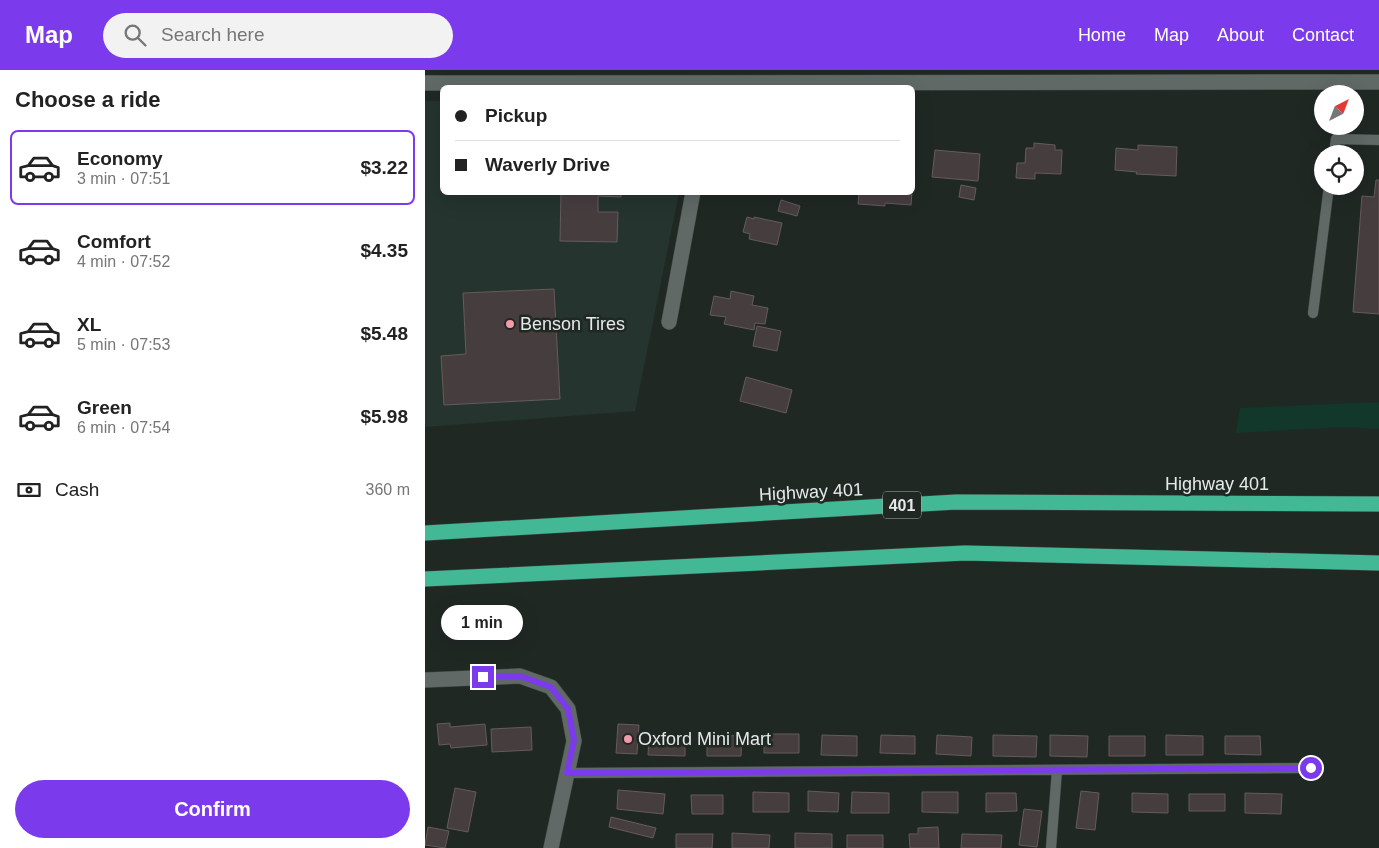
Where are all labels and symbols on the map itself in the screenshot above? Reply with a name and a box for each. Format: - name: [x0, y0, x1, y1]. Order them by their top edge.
- north arrow: [1314, 85, 1364, 135]
- place label: Benson Tires: [520, 314, 625, 334]
- marker: Benson Tires: [504, 318, 516, 330]
- street label: Highway 401: [1165, 474, 1269, 494]
- street label: Highway 401: [759, 479, 863, 505]
- road number: 401: [883, 492, 921, 518]
- callout: 1 min: [442, 604, 524, 640]
- route end: [472, 666, 494, 688]
- place label: Oxford Mini Mart: [638, 729, 771, 749]
- marker: Oxford Mini Mart: [622, 733, 634, 745]
- route start: [1300, 757, 1322, 779]

